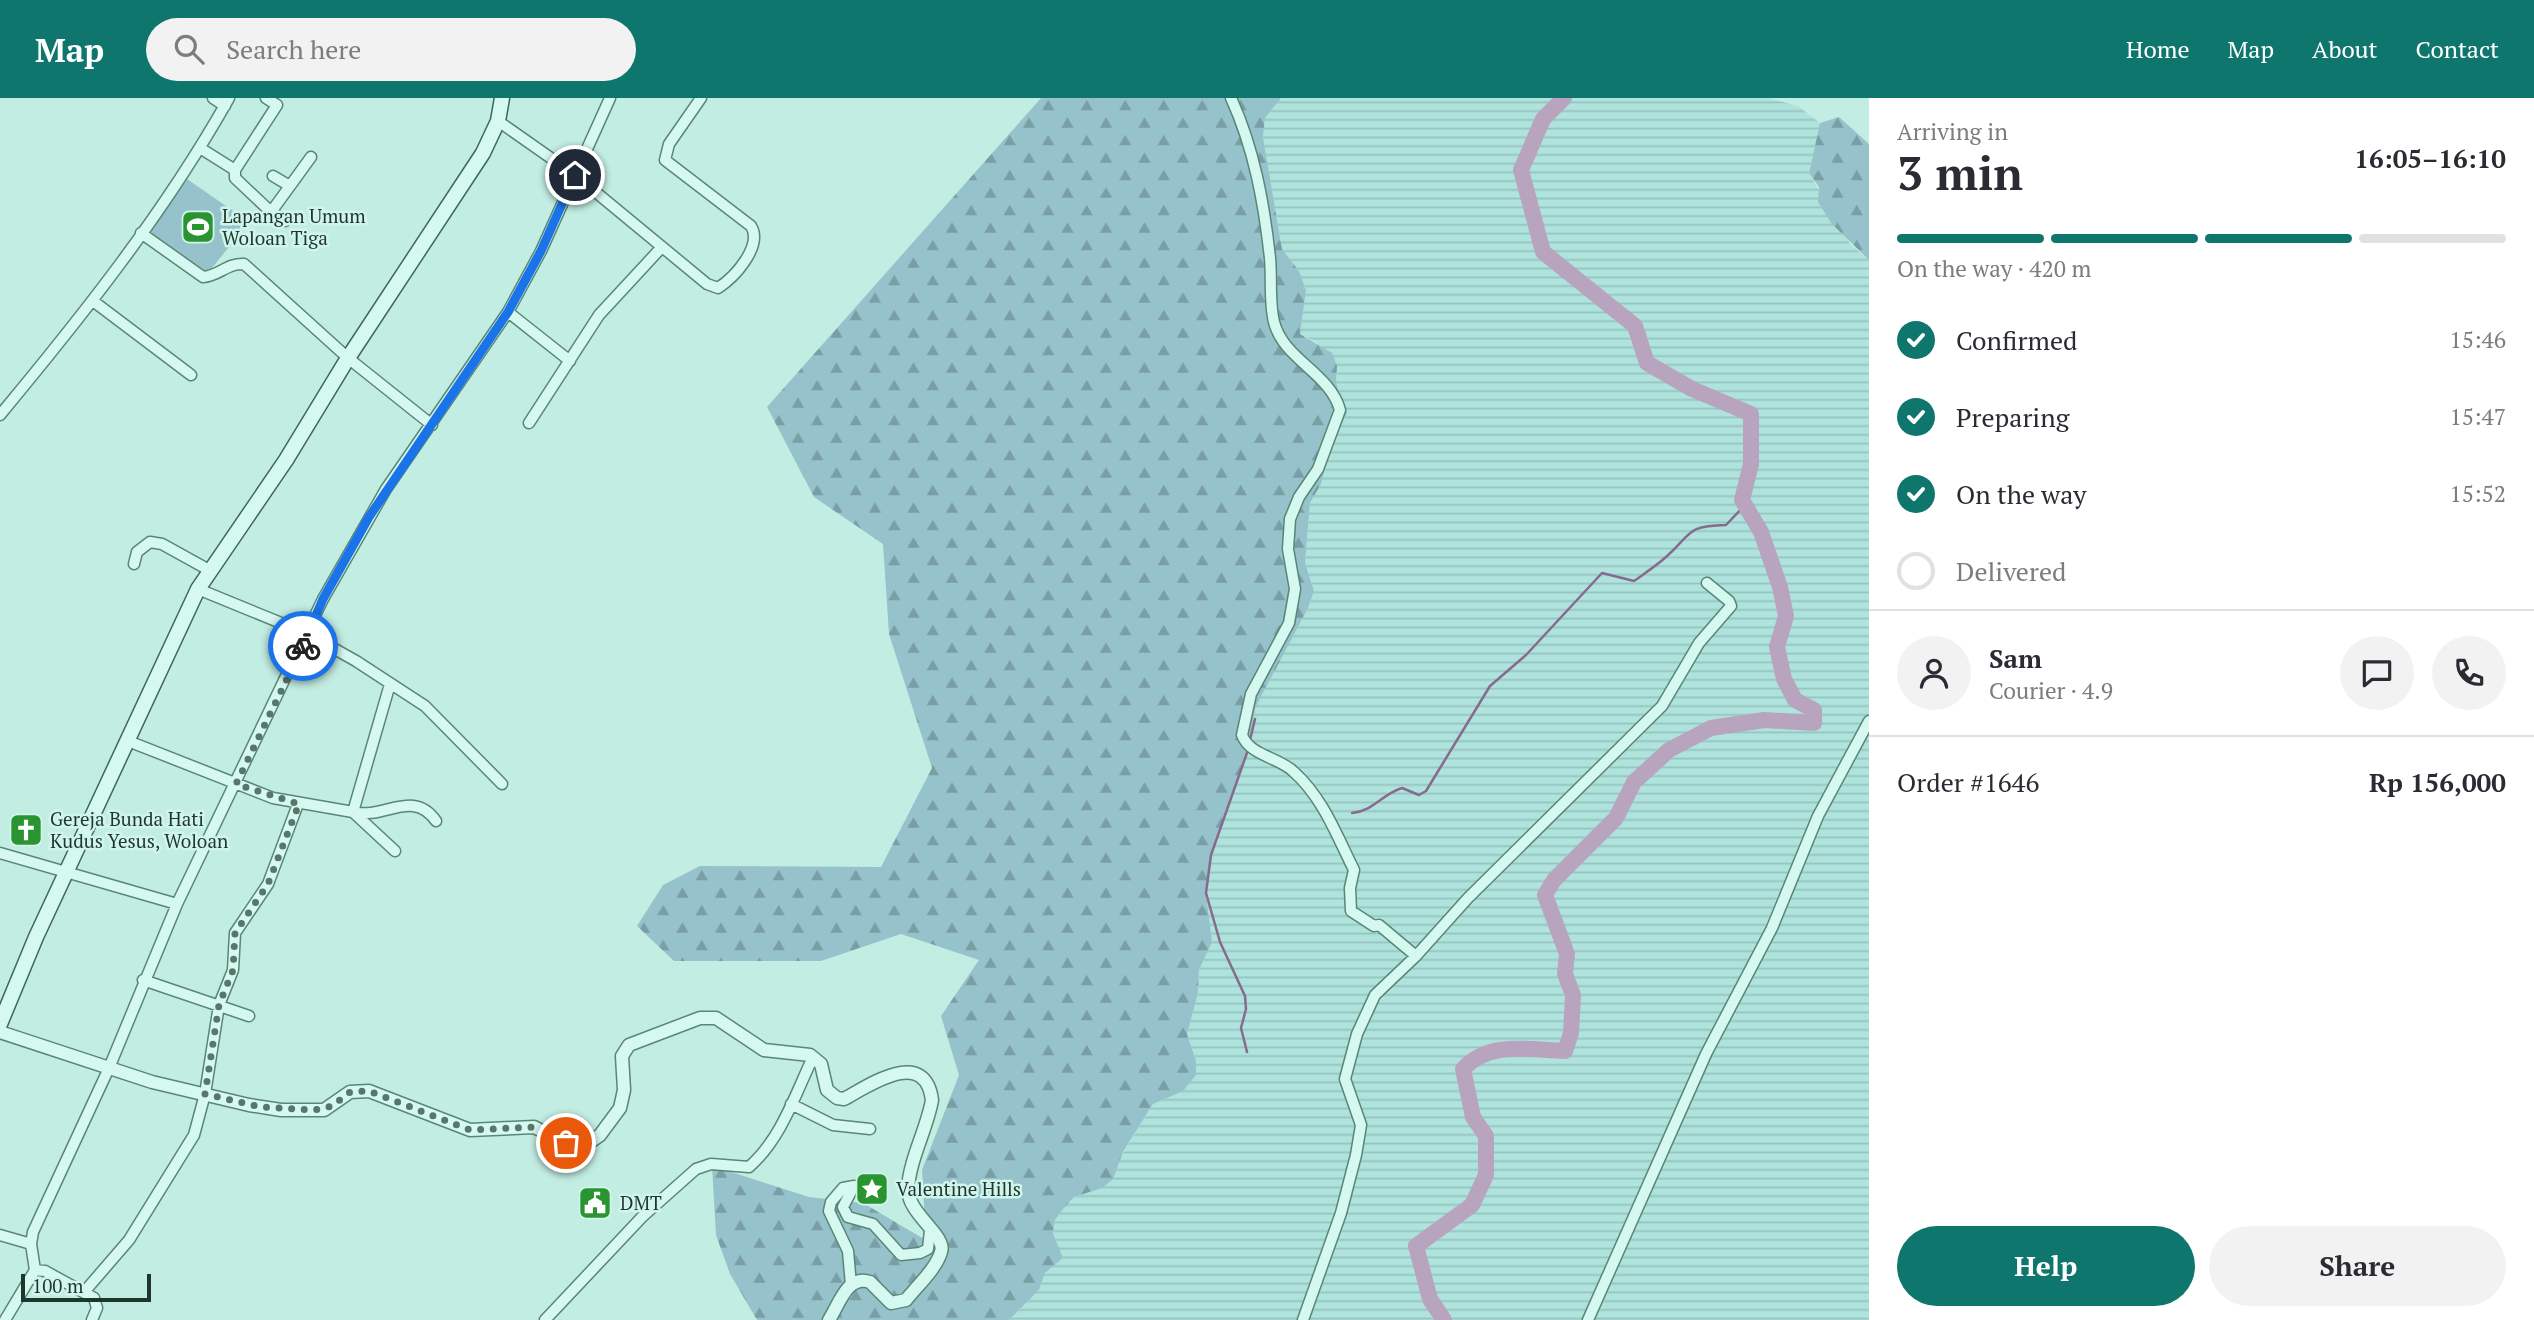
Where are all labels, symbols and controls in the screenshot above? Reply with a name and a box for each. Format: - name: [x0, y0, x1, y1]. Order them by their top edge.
- search box: [146, 18, 636, 81]
- text: Map: [35, 28, 104, 71]
- icon: search: [170, 30, 208, 68]
- text: Search here: [226, 32, 361, 66]
- text: Home: [2126, 33, 2190, 65]
- text: Map: [2228, 33, 2274, 65]
- text: About: [2312, 33, 2378, 65]
- text: Contact: [2416, 33, 2499, 65]
- text: Arriving in: [1897, 116, 2008, 147]
- text: 16:05–16:10: [2354, 141, 2506, 175]
- text: 3 min: [1897, 142, 2023, 203]
- pin: [545, 145, 605, 205]
- icon: home: [556, 156, 594, 194]
- place label: Lapangan Umum Woloan Tiga: [222, 203, 366, 250]
- sports icon: Lapangan Umum Woloan Tiga: [179, 208, 217, 246]
- text: On the way · 420 m: [1897, 253, 2091, 284]
- icon: check: [1897, 321, 1935, 359]
- text: Confirmed: [1956, 323, 2077, 357]
- text: 15:46: [2449, 324, 2506, 355]
- icon: check: [1897, 398, 1935, 436]
- text: Preparing: [1956, 400, 2069, 434]
- text: 15:47: [2449, 401, 2506, 432]
- icon: check: [1897, 475, 1935, 513]
- text: On the way: [1956, 477, 2087, 511]
- text: 15:52: [2449, 478, 2506, 509]
- text: Delivered: [1956, 554, 2066, 588]
- courier: [268, 611, 338, 681]
- icon: bike: [284, 627, 322, 665]
- button: person: [1897, 636, 1971, 710]
- button: chat: [2340, 636, 2414, 710]
- button: phone: [2432, 636, 2506, 710]
- text: Sam: [1989, 641, 2042, 675]
- text: Courier · 4.9: [1989, 675, 2113, 706]
- text: Order #1646: [1897, 765, 2039, 799]
- text: Rp 156,000: [2369, 765, 2506, 799]
- place label: Gereja Bunda Hati Kudus Yesus, Woloan: [50, 806, 228, 853]
- church icon: Gereja Bunda Hati Kudus Yesus, Woloan: [7, 811, 45, 849]
- pin: [536, 1113, 596, 1173]
- icon: bag: [547, 1124, 585, 1162]
- place icon: Valentine Hills: [853, 1170, 891, 1208]
- place label: Valentine Hills: [896, 1176, 1021, 1201]
- public building icon: DMT: [576, 1184, 614, 1222]
- place label: DMT: [620, 1190, 662, 1215]
- button: Help: [1897, 1226, 2195, 1306]
- button: Share: [2209, 1226, 2506, 1306]
- scale bar: [21, 1271, 150, 1303]
- text: 100 m: [32, 1273, 83, 1298]

